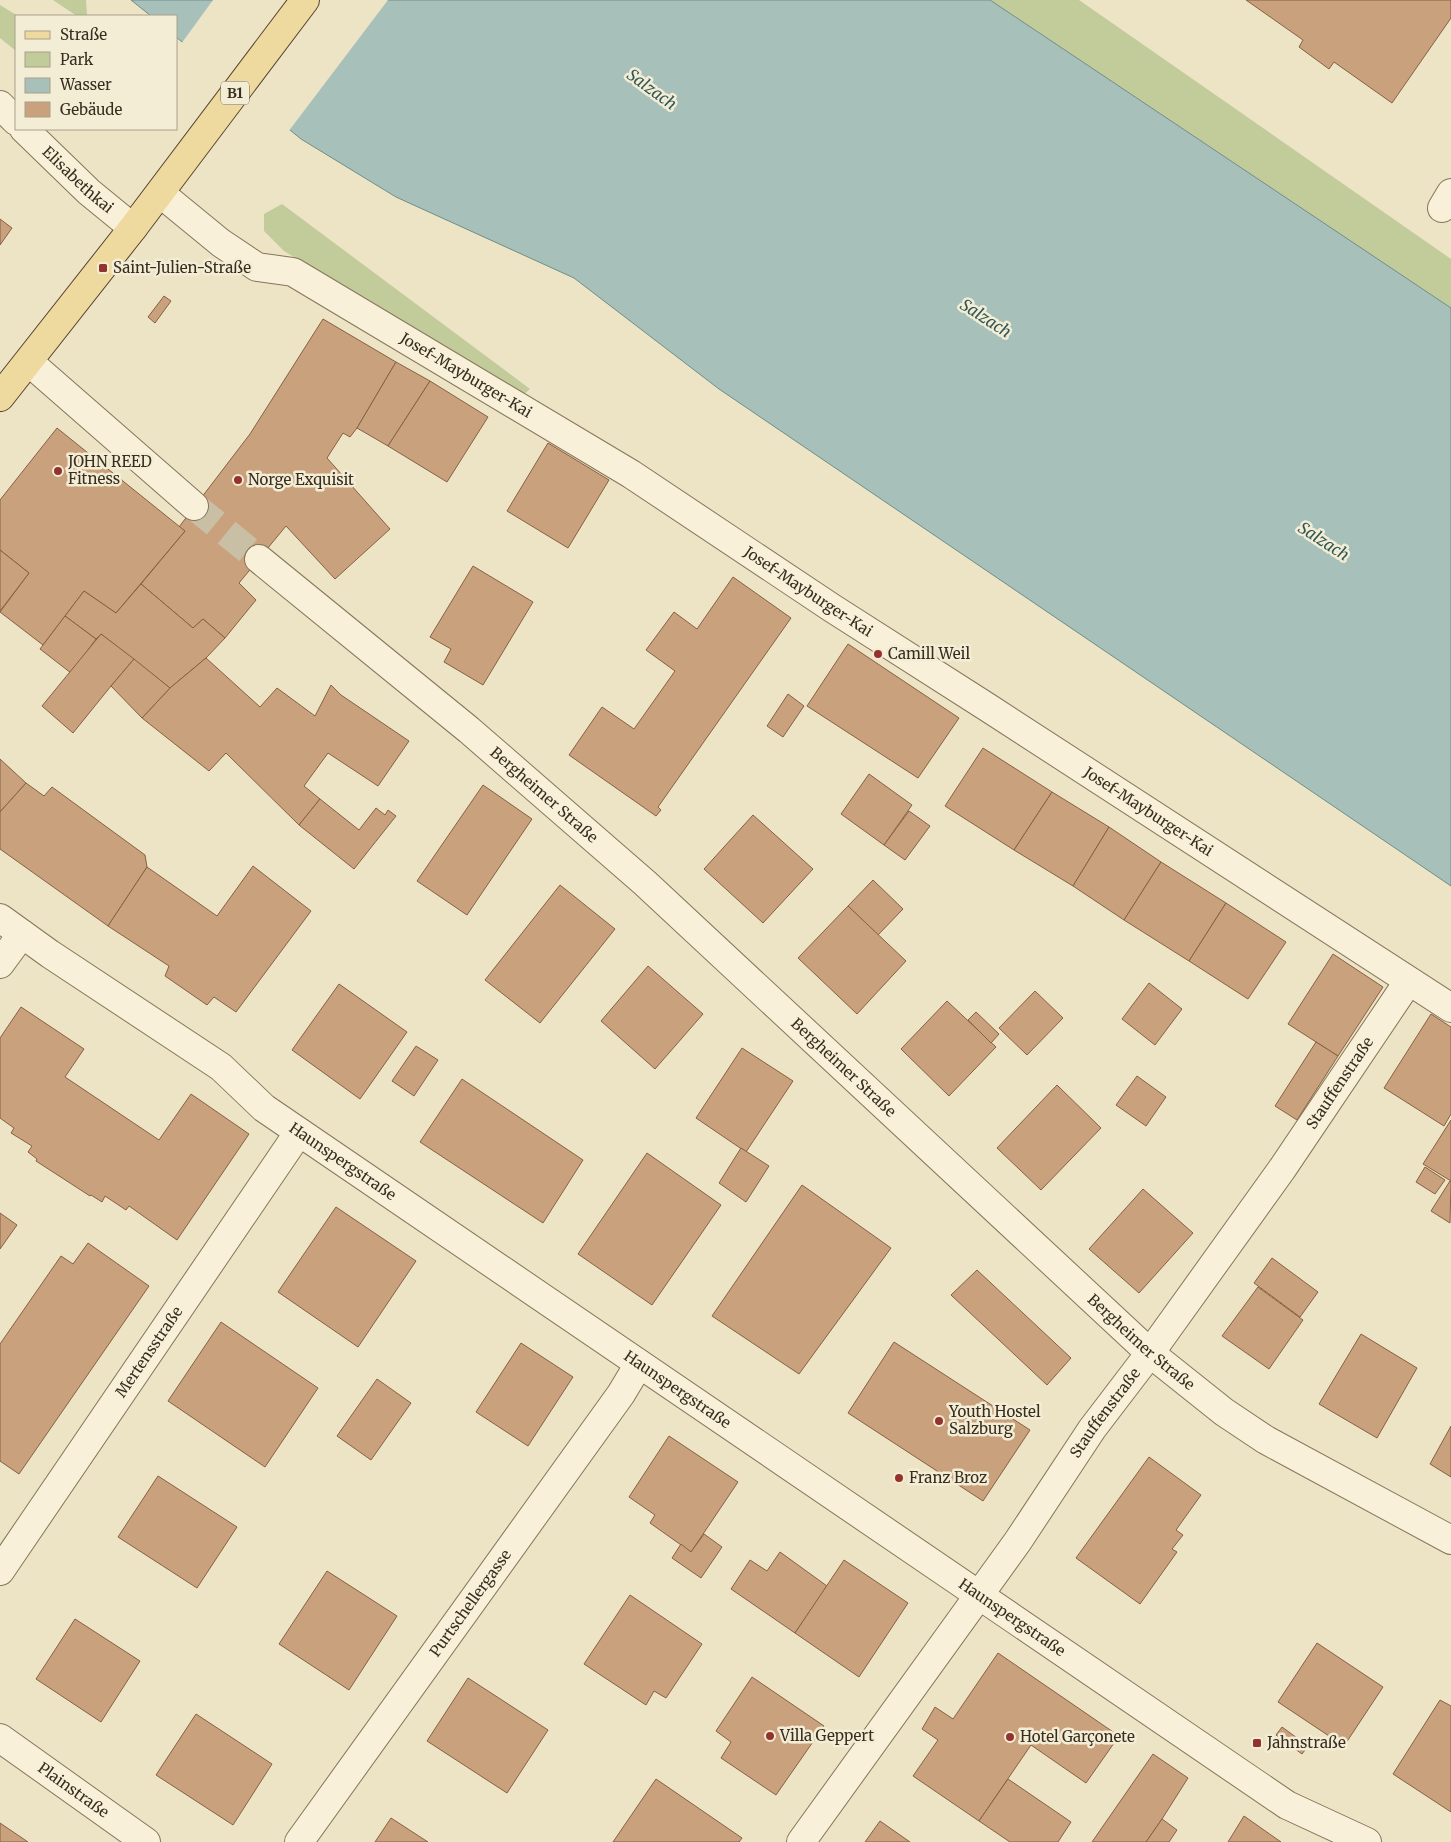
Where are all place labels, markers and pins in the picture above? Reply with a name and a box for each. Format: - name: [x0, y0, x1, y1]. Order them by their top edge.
- place label: Saint-Julien-Straße: [113, 258, 251, 277]
- marker: Saint-Julien-Straße: [97, 262, 109, 274]
- place label: JOHN REED Fitness: [67, 452, 152, 488]
- marker: JOHN REED Fitness: [52, 465, 64, 477]
- place label: Norge Exquisit: [248, 470, 354, 489]
- marker: Norge Exquisit: [232, 474, 244, 486]
- place label: Camill Weil: [888, 644, 970, 663]
- marker: Camill Weil: [872, 648, 884, 660]
- place label: Youth Hostel Salzburg: [948, 1402, 1041, 1438]
- marker: Youth Hostel Salzburg: [933, 1415, 945, 1427]
- place label: Franz Broz: [909, 1468, 987, 1487]
- marker: Franz Broz: [893, 1472, 905, 1484]
- place label: Villa Geppert: [779, 1726, 874, 1745]
- place label: Hotel Garçonete: [1020, 1727, 1135, 1746]
- marker: Villa Geppert: [764, 1730, 776, 1742]
- marker: Hotel Garçonete: [1004, 1731, 1016, 1743]
- place label: Jahnstraße: [1266, 1733, 1346, 1752]
- marker: Jahnstraße: [1251, 1737, 1263, 1749]

